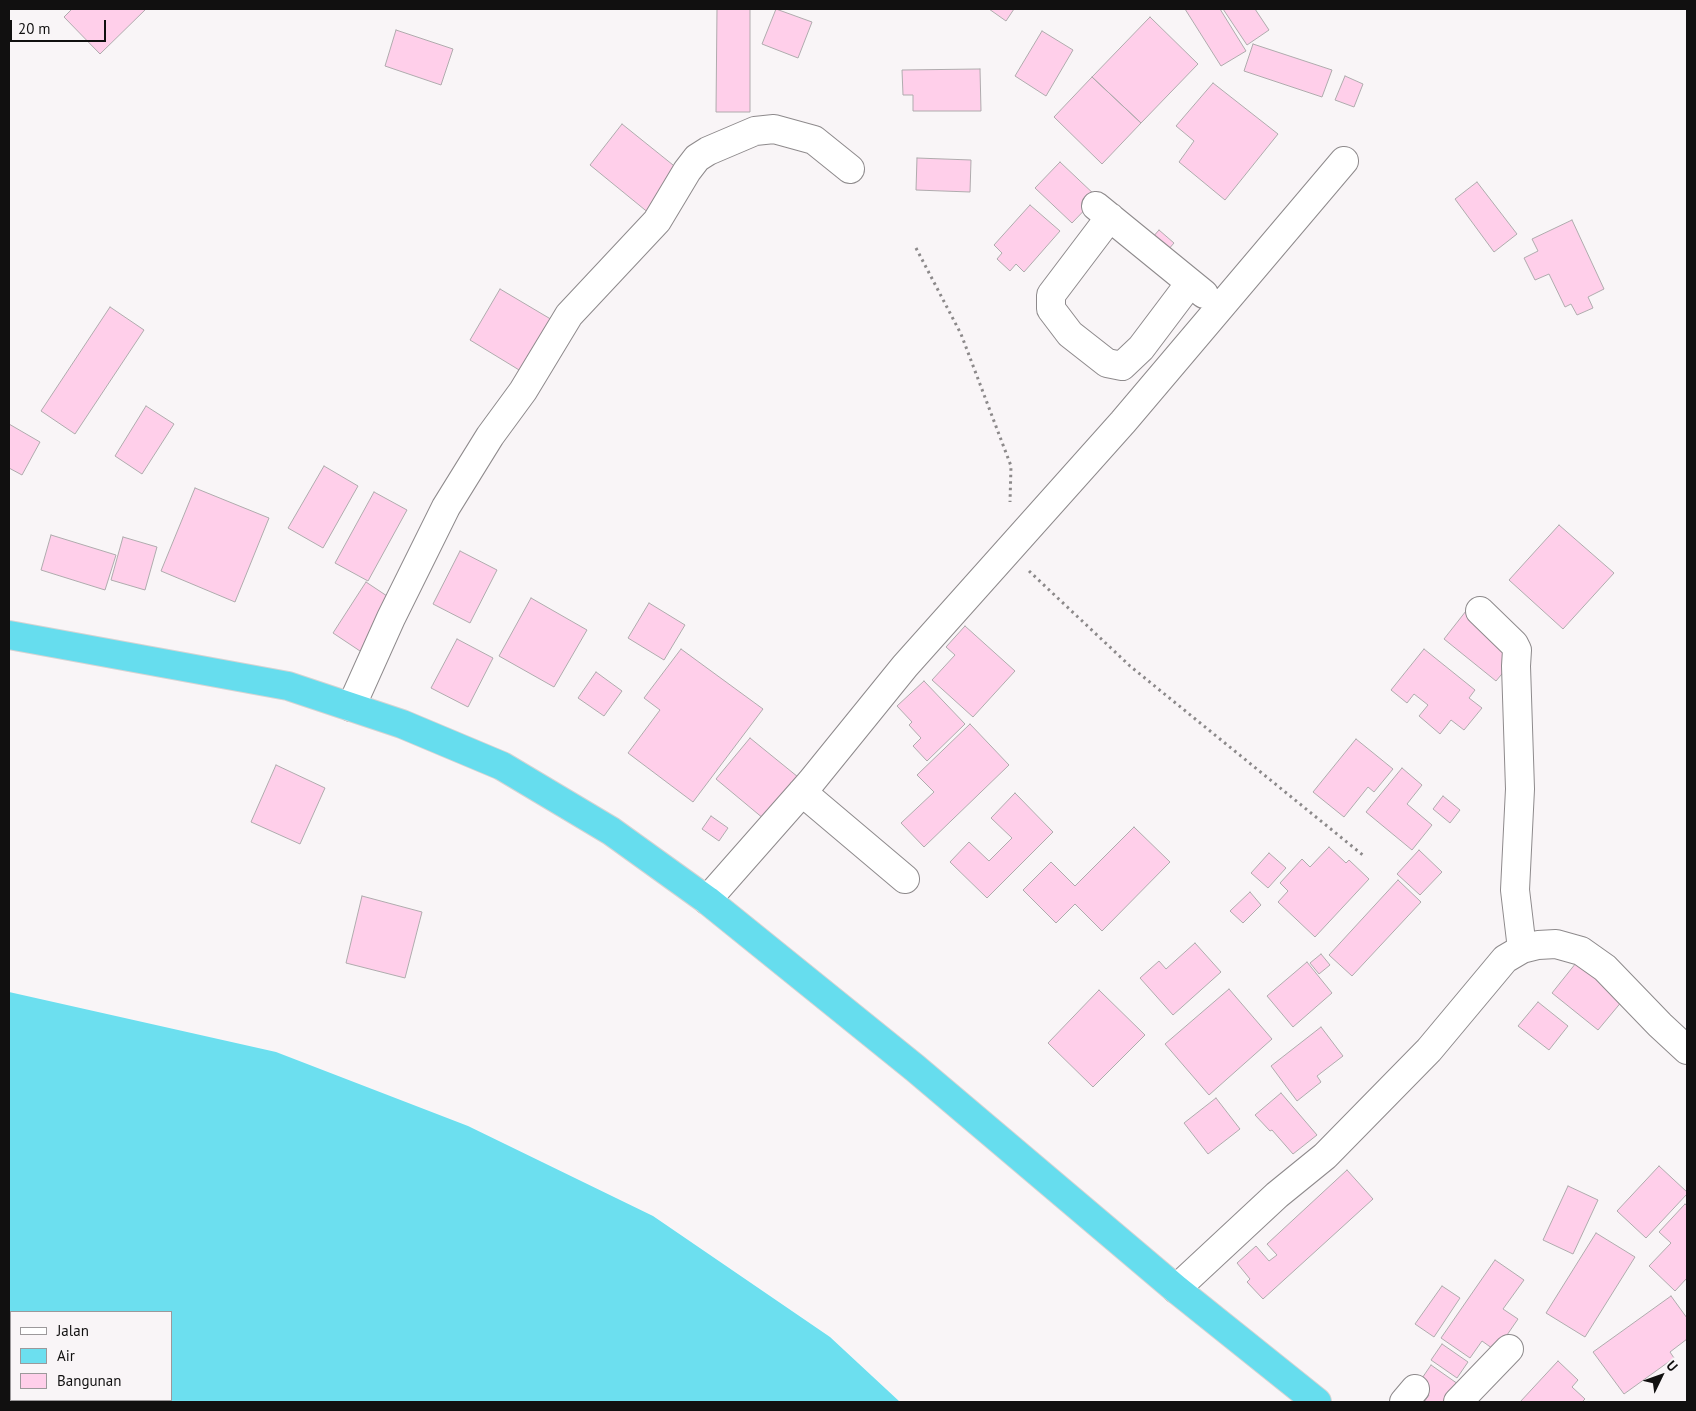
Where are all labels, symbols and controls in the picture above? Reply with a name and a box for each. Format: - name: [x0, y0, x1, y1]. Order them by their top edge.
- scale bar: [12, 10, 109, 42]
- text: 20 m: [18, 19, 51, 38]
- legend: [10, 1311, 172, 1401]
- text: Jalan: [57, 1321, 89, 1340]
- text: Air: [57, 1346, 75, 1365]
- north arrow: [1636, 1351, 1686, 1401]
- text: U: [1663, 1357, 1682, 1375]
- text: Bangunan: [57, 1371, 121, 1390]

